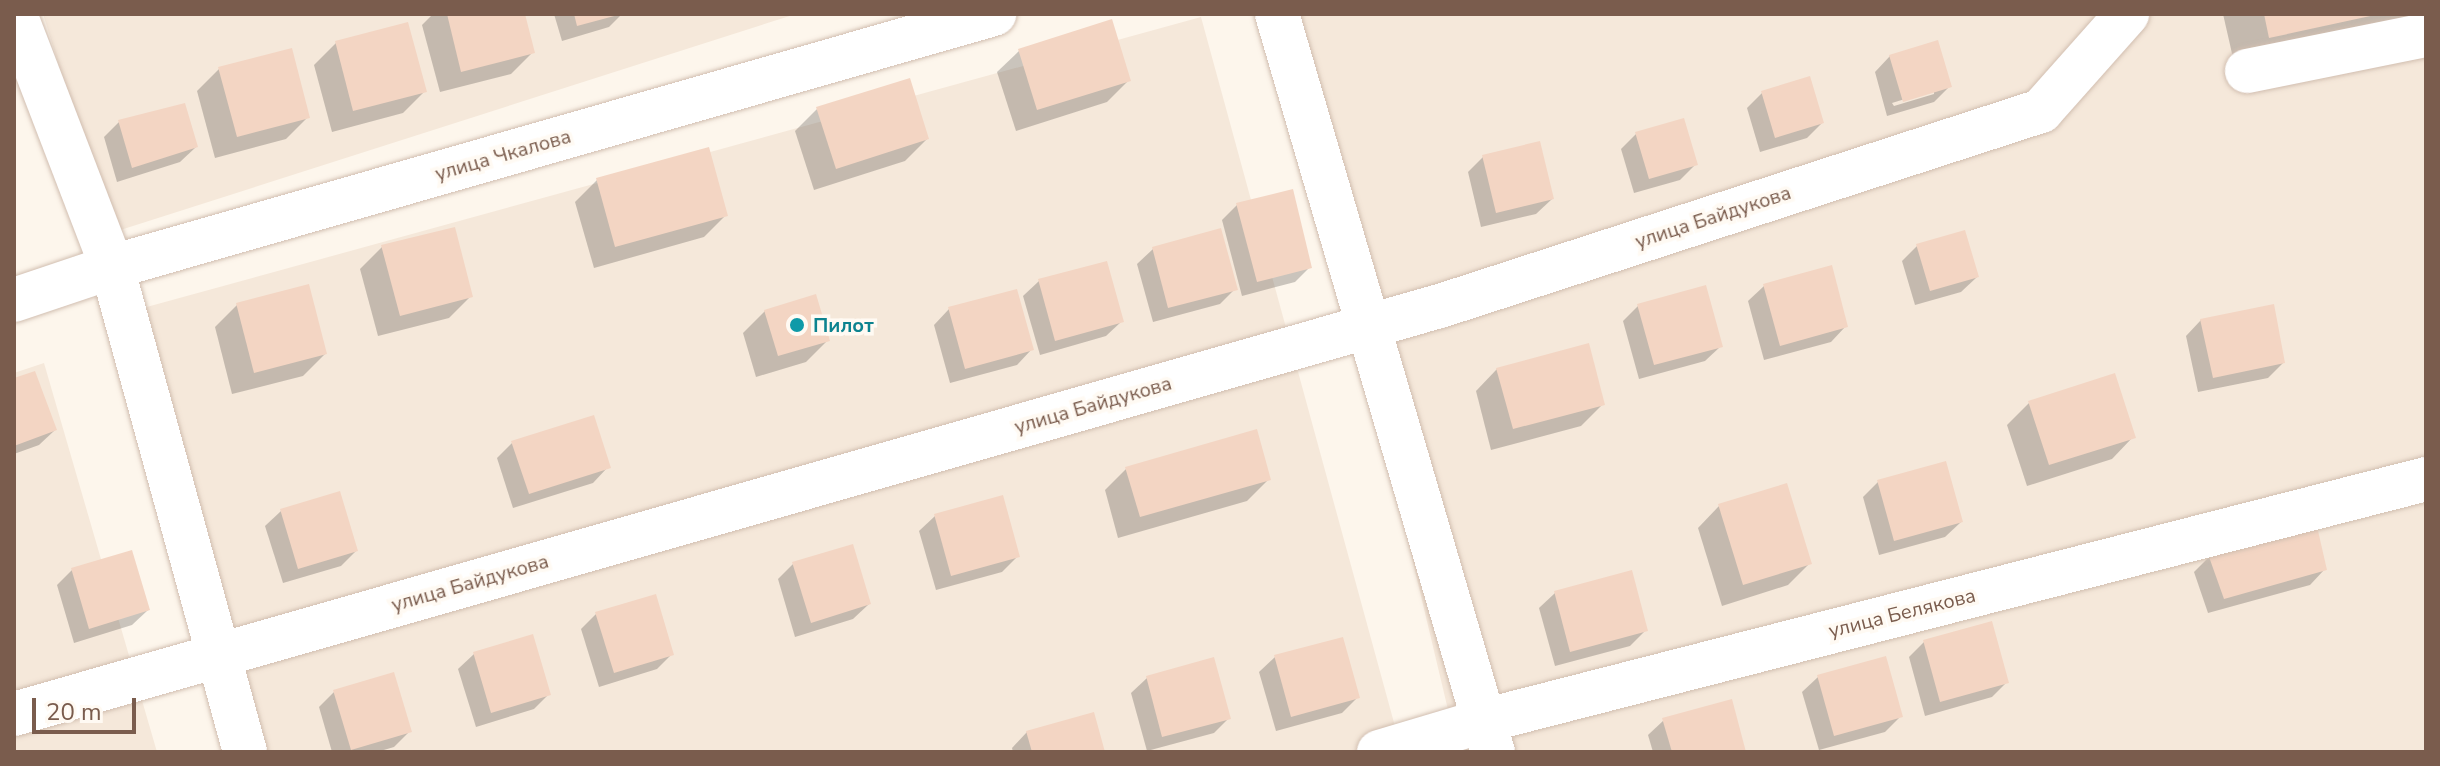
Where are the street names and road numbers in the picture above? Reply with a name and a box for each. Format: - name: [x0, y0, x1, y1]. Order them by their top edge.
- street label: улица Чкалова: [432, 124, 574, 186]
- street label: улица Байдукова: [1632, 180, 1794, 254]
- street label: улица Байдукова: [1012, 371, 1174, 439]
- street label: улица Байдукова: [389, 549, 551, 617]
- street label: улица Белякова: [1826, 583, 1978, 643]

